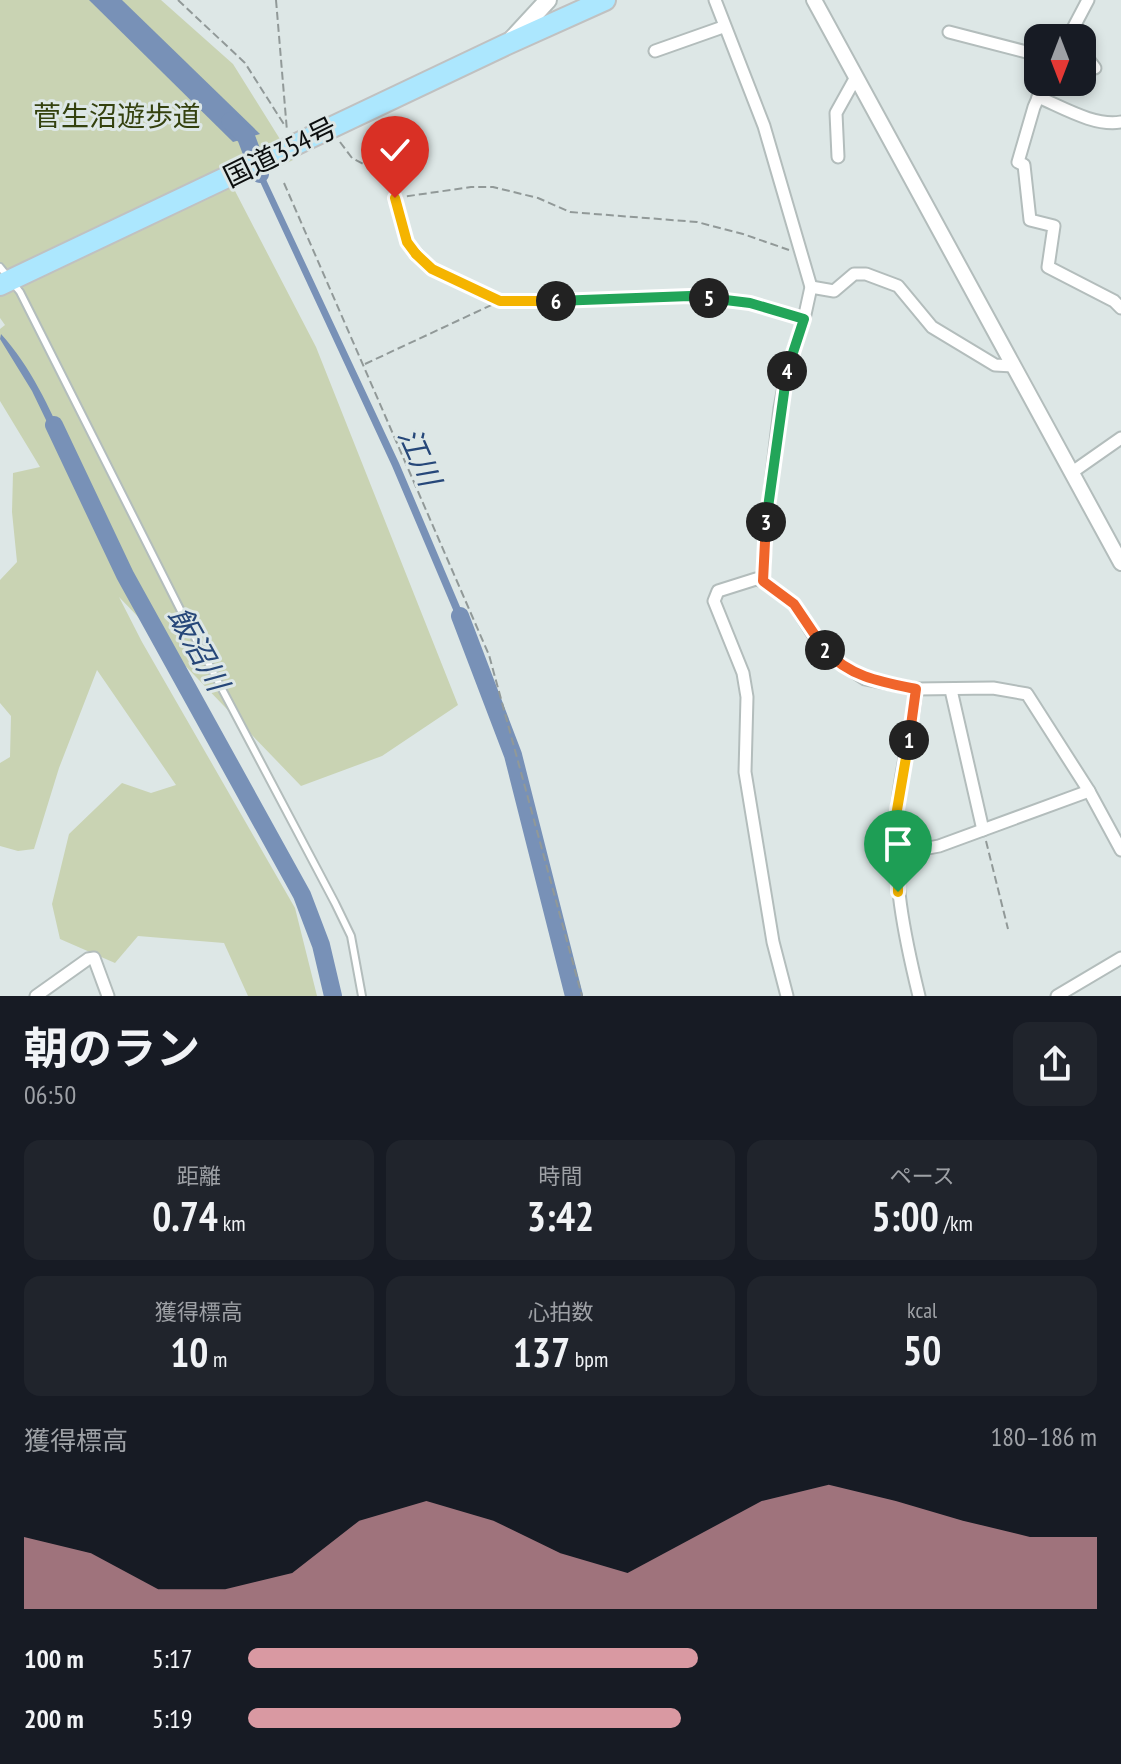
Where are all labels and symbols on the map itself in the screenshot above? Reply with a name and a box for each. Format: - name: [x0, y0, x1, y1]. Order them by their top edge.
- north arrow: [1024, 24, 1096, 96]
- park label: 菅生沼遊歩道: [33, 97, 201, 134]
- street label: 国道354号: [217, 108, 343, 195]
- pin: [361, 116, 429, 198]
- pin: 5: [689, 278, 729, 318]
- pin: 6: [536, 281, 576, 321]
- pin: 4: [767, 351, 807, 391]
- water label: 江川: [390, 421, 452, 494]
- pin: 3: [746, 502, 786, 542]
- water label: 飯沼川: [160, 599, 240, 700]
- pin: 2: [805, 630, 845, 670]
- pin: 1: [889, 720, 929, 760]
- pin: [864, 810, 932, 892]

